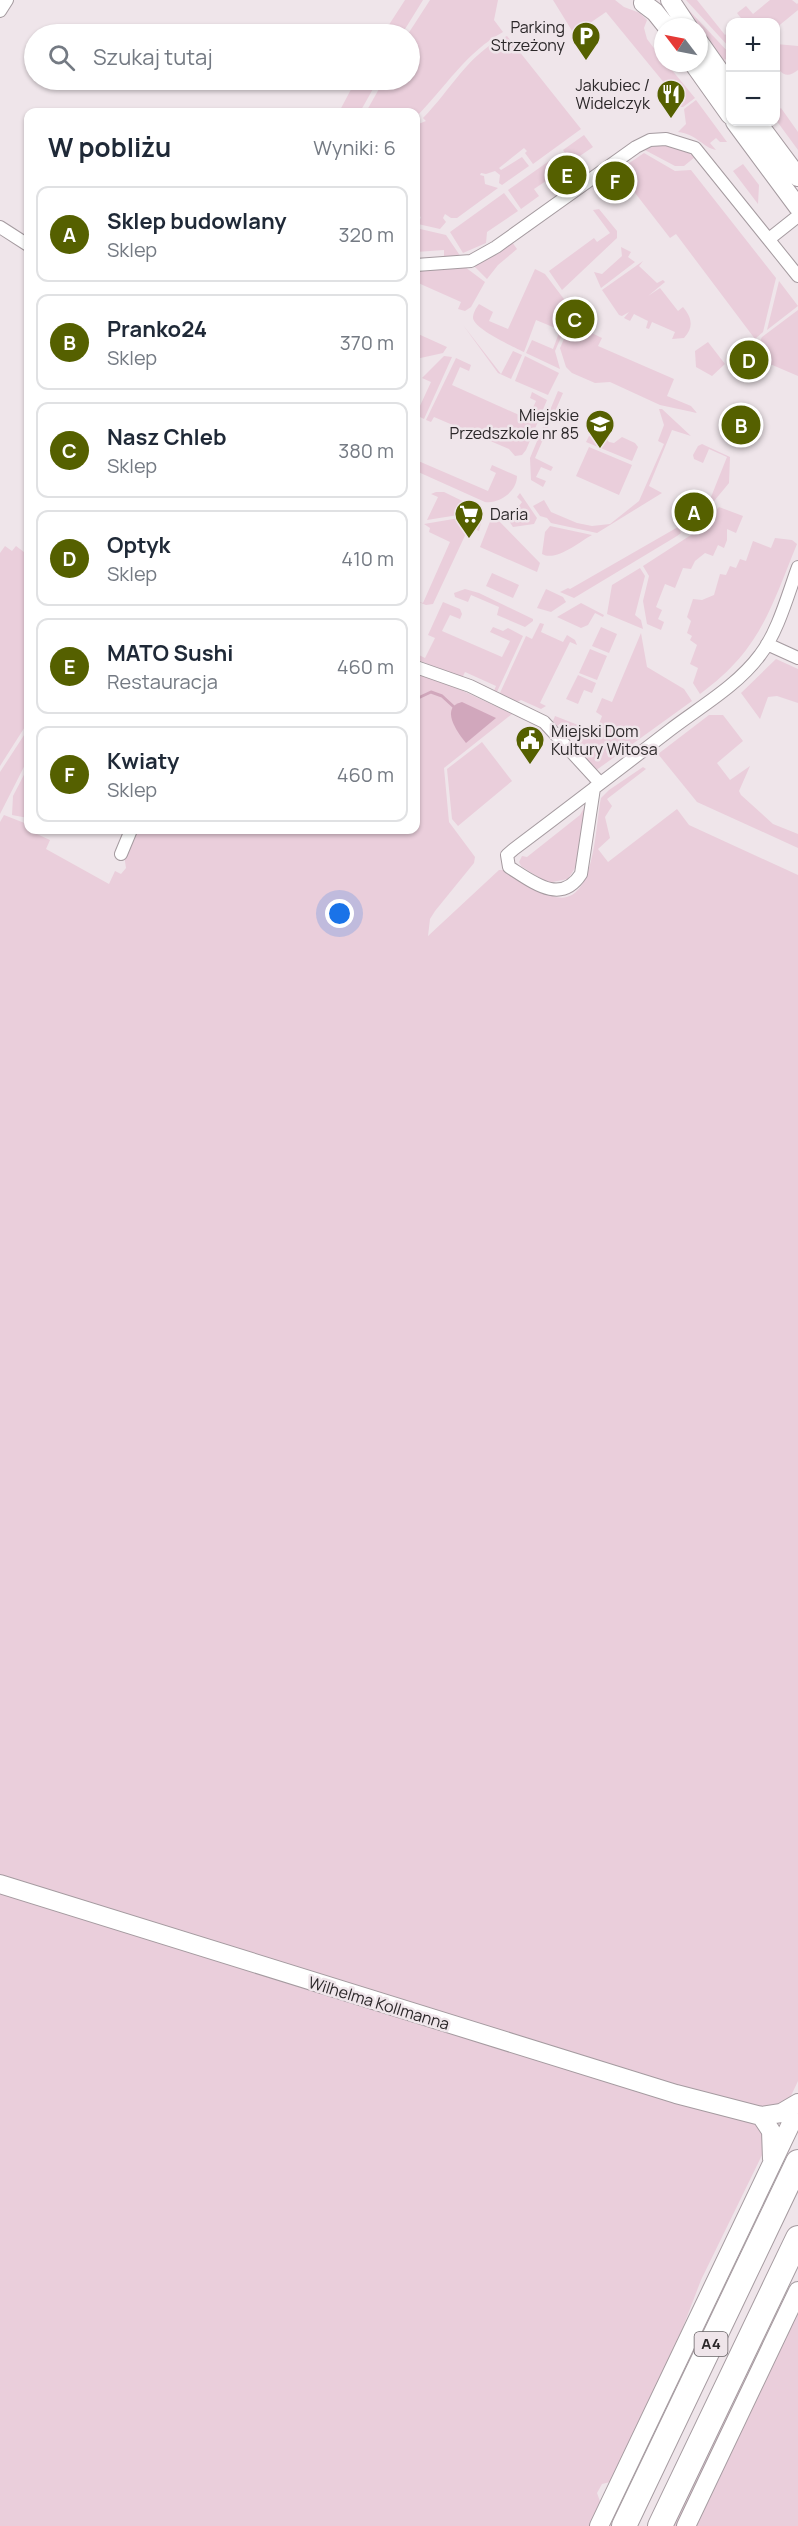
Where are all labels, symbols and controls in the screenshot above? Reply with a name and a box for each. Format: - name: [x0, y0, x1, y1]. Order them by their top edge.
- place label: Parking Strzeżony: [491, 16, 566, 56]
- north arrow: [654, 18, 708, 72]
- map controls: [726, 18, 780, 126]
- button: +: [726, 18, 780, 72]
- parking icon: Parking Strzeżony: [570, 20, 602, 62]
- search box: [24, 24, 420, 90]
- icon: search: [45, 41, 78, 74]
- text: Szukaj tutaj: [93, 42, 213, 72]
- button: −: [726, 72, 780, 126]
- place label: Jakubiec / Widelczyk: [575, 74, 651, 114]
- restaurant icon: Jakubiec / Widelczyk: [655, 78, 687, 120]
- text: W pobliżu: [48, 129, 171, 165]
- text: Wyniki: 6: [313, 134, 396, 161]
- pin: E: [548, 152, 586, 198]
- pin: F: [596, 158, 634, 204]
- text: Sklep budowlany: [107, 206, 287, 236]
- text: A: [63, 221, 76, 248]
- text: 320 m: [338, 221, 394, 248]
- text: Sklep: [107, 236, 157, 263]
- pin: C: [556, 296, 594, 342]
- text: Pranko24: [107, 314, 207, 344]
- text: B: [63, 329, 76, 356]
- text: 370 m: [340, 329, 394, 356]
- pin: D: [730, 338, 768, 382]
- text: Sklep: [107, 344, 157, 371]
- pin: B: [722, 402, 760, 448]
- place label: Miejskie Przedszkole nr 85: [450, 404, 579, 444]
- school or university icon: Miejskie Przedszkole nr 85: [584, 408, 616, 450]
- text: Nasz Chleb: [107, 422, 227, 452]
- text: C: [62, 437, 77, 464]
- text: 380 m: [338, 437, 394, 464]
- text: Sklep: [107, 452, 157, 479]
- pin: A: [674, 490, 714, 534]
- supermarket icon: Daria: [453, 498, 485, 540]
- place label: Daria: [490, 503, 528, 525]
- text: Optyk: [107, 530, 170, 560]
- text: D: [62, 545, 77, 572]
- text: 410 m: [341, 545, 394, 572]
- text: Sklep: [107, 560, 157, 587]
- text: MATO Sushi: [107, 638, 234, 668]
- text: E: [64, 653, 75, 680]
- text: 460 m: [337, 653, 394, 680]
- text: Restauracja: [107, 668, 218, 695]
- place label: Miejski Dom Kultury Witosa: [551, 720, 658, 760]
- public building icon: Miejski Dom Kultury Witosa: [514, 724, 546, 766]
- text: Kwiaty: [107, 746, 179, 776]
- text: F: [64, 761, 75, 788]
- text: 460 m: [337, 761, 394, 788]
- text: Sklep: [107, 776, 157, 803]
- your location: [325, 899, 354, 928]
- street label: Wilhelma Kollmanna: [306, 1971, 452, 2035]
- road number: A4: [694, 2332, 728, 2356]

